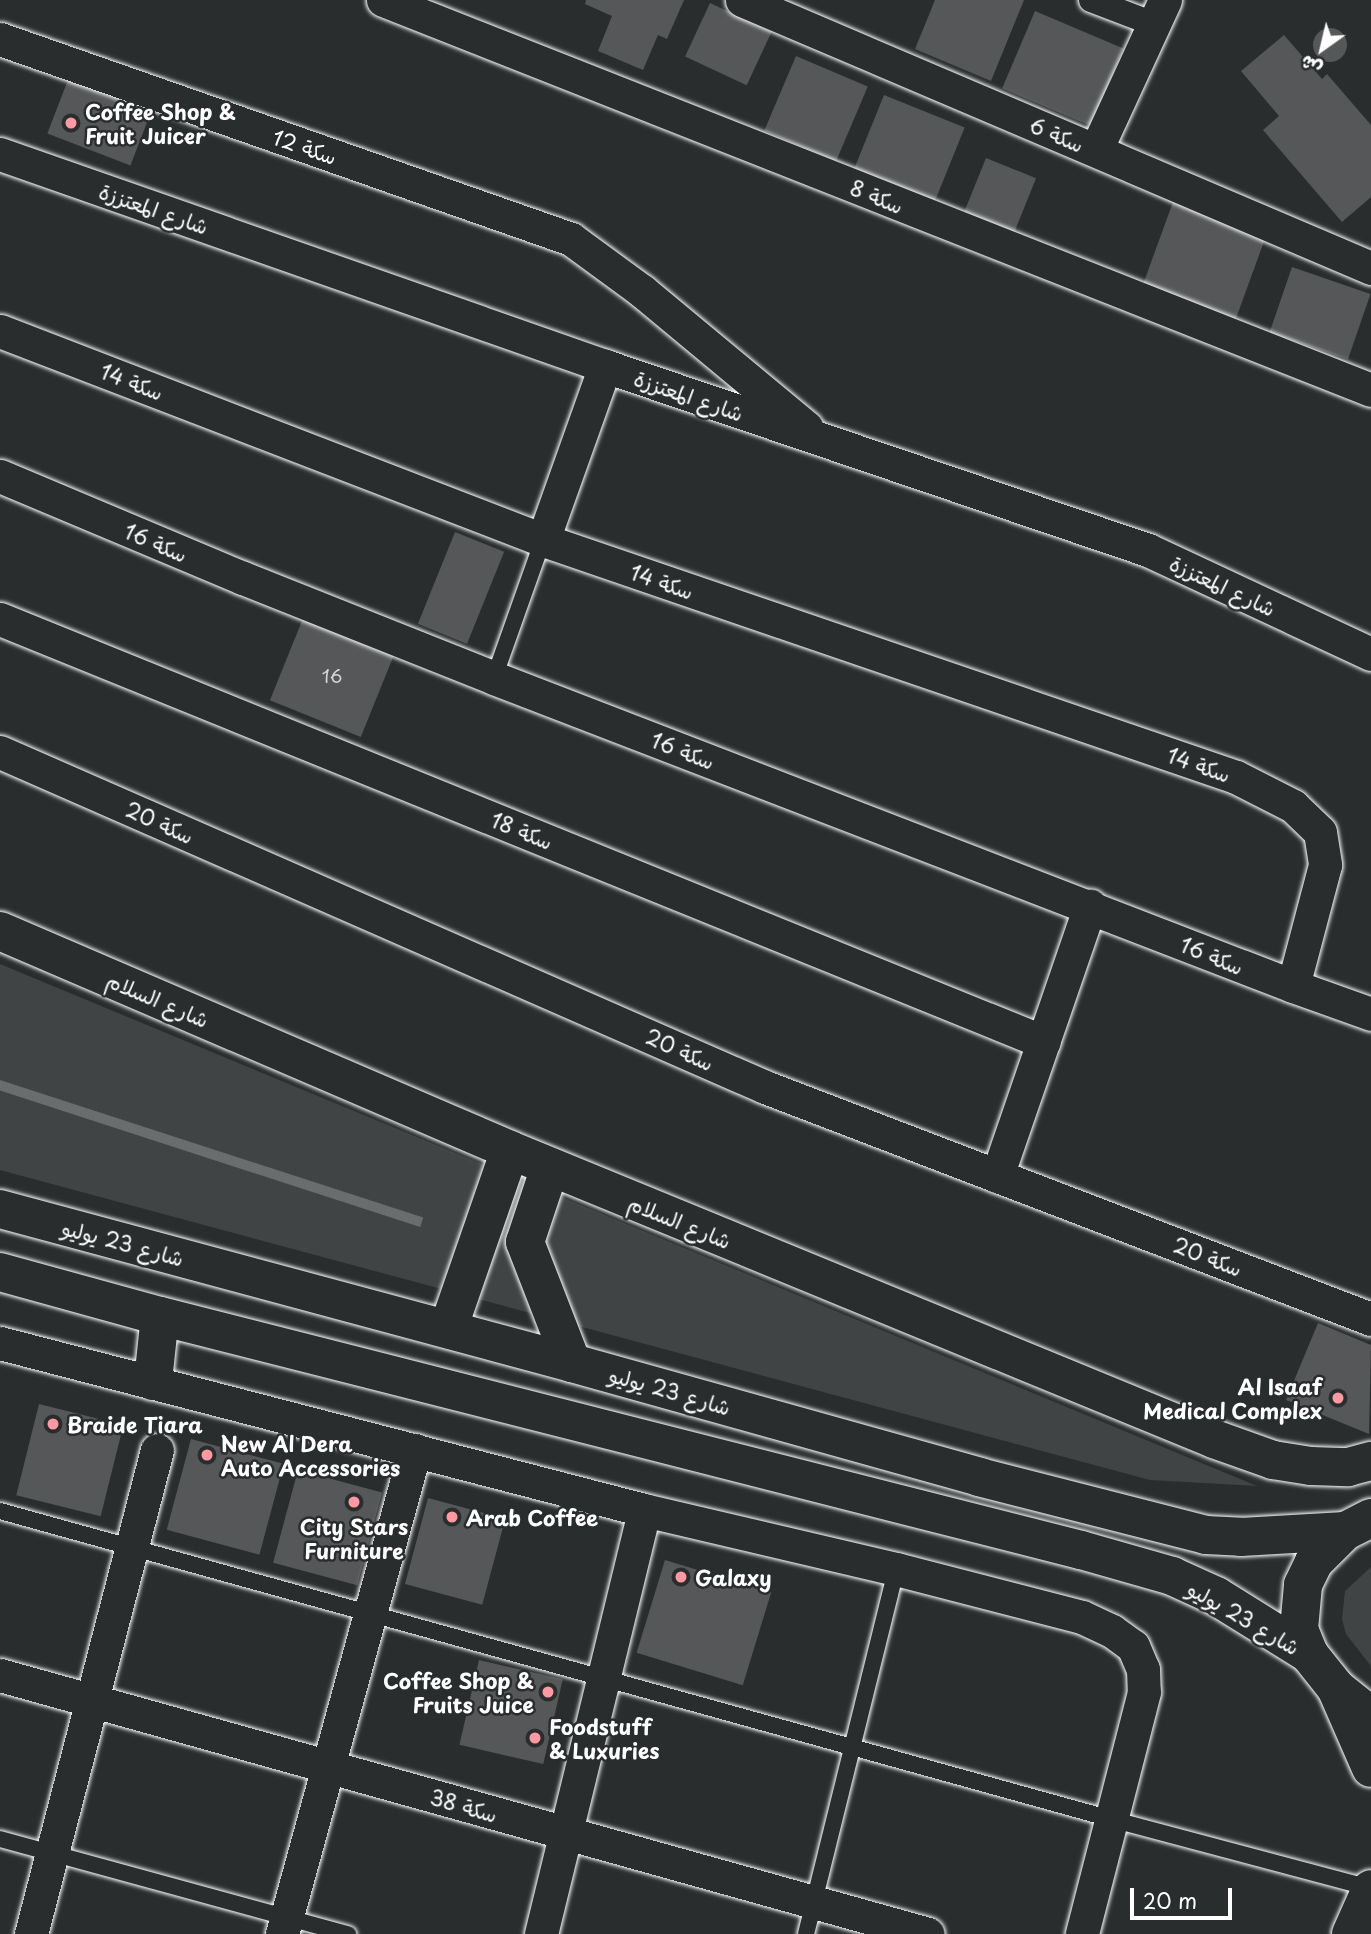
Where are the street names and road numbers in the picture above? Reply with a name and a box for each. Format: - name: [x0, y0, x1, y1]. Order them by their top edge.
- street label: سكة 6: [1026, 111, 1088, 157]
- street label: سكة 12: [270, 123, 340, 169]
- street label: سكة 8: [847, 174, 907, 218]
- street label: شارع المعتززة: [96, 178, 212, 238]
- street label: سكة 14: [97, 358, 167, 404]
- street label: شارع المعتززة: [631, 365, 747, 425]
- street label: سكة 16: [121, 518, 191, 566]
- street label: شارع المعتززة: [1166, 550, 1280, 620]
- street label: سكة 14: [627, 558, 697, 604]
- street label: سكة 16: [648, 726, 718, 774]
- street label: سكة 14: [1164, 741, 1234, 787]
- street label: سكة 20: [122, 796, 198, 848]
- street label: سكة 18: [487, 806, 557, 854]
- street label: سكة 16: [1177, 931, 1247, 979]
- street label: شارع السلام: [103, 966, 213, 1032]
- street label: سكة 20: [642, 1023, 718, 1075]
- street label: شارع السلام: [625, 1189, 735, 1253]
- street label: شارع 23 يوليو: [59, 1214, 187, 1270]
- street label: سكة 20: [1170, 1231, 1246, 1281]
- street label: شارع 23 يوليو: [607, 1361, 733, 1419]
- street label: شارع 23 يوليو: [1184, 1575, 1304, 1659]
- street label: سكة 38: [427, 1783, 501, 1827]

